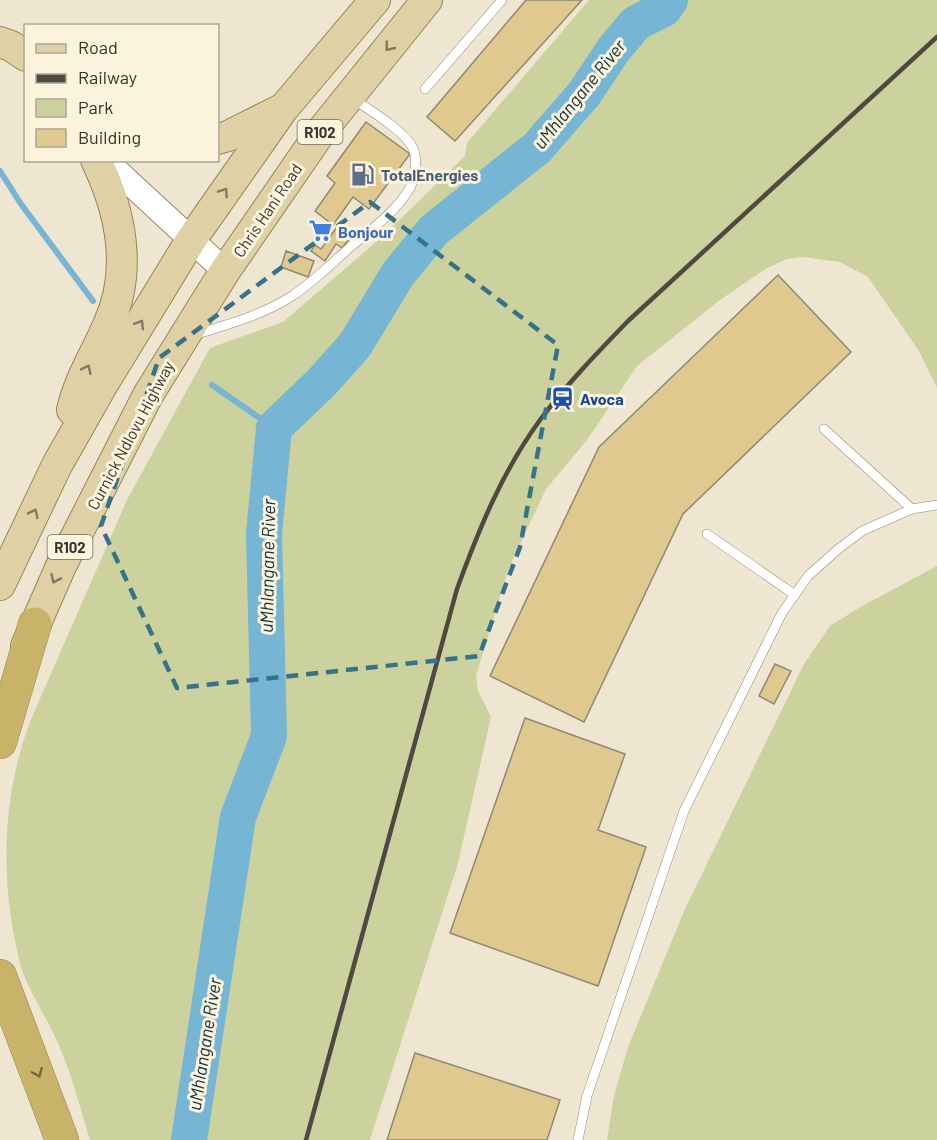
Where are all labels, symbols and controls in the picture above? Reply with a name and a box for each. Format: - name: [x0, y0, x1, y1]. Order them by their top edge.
- legend: [24, 24, 219, 162]
- water label: uMhlangane River: [528, 35, 630, 153]
- text: Road: [78, 36, 118, 58]
- one-way arrow: [385, 40, 396, 51]
- text: Railway: [78, 66, 137, 88]
- text: Park: [78, 96, 113, 118]
- road number: R102: [298, 120, 342, 144]
- text: Building: [78, 126, 141, 148]
- street label: Chris Hani Road: [229, 159, 305, 261]
- fuel station icon: TotalEnergies: [350, 161, 376, 187]
- place label: TotalEnergies: [381, 165, 478, 184]
- one-way arrow: [217, 188, 228, 199]
- supermarket icon: Bonjour: [307, 218, 333, 244]
- place label: Bonjour: [338, 222, 393, 241]
- one-way arrow: [132, 319, 143, 330]
- street label: Curnick Ndlovu Highway: [83, 357, 178, 513]
- one-way arrow: [79, 364, 91, 375]
- station icon: Avoca: [549, 385, 575, 411]
- place label: Avoca: [580, 389, 624, 408]
- water label: uMhlangane River: [255, 498, 279, 633]
- one-way arrow: [26, 508, 38, 519]
- road number: R102: [48, 535, 92, 559]
- one-way arrow: [50, 573, 62, 584]
- water label: uMhlangane River: [183, 975, 225, 1112]
- one-way arrow: [31, 1067, 43, 1078]

